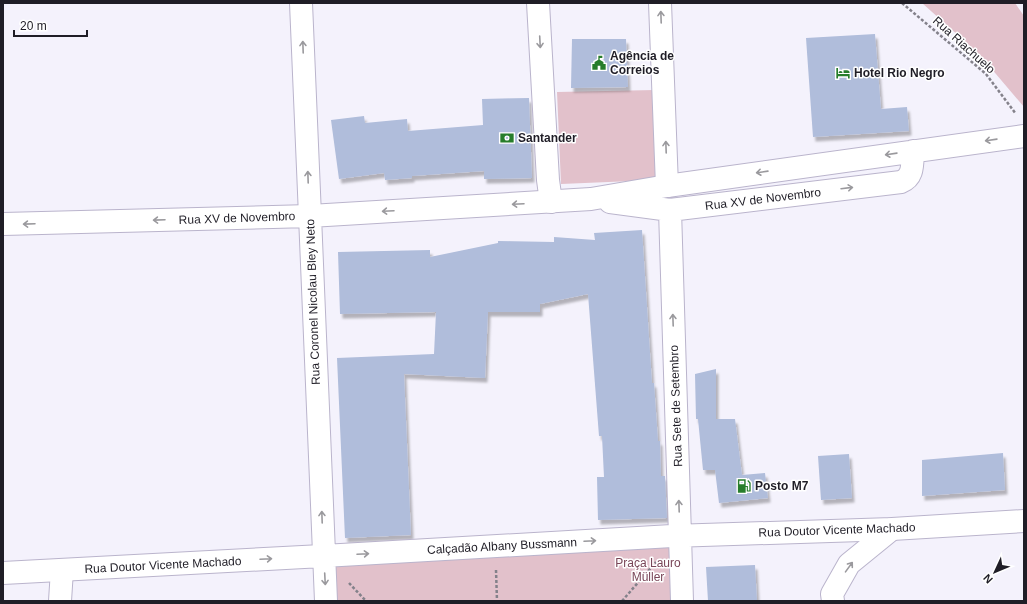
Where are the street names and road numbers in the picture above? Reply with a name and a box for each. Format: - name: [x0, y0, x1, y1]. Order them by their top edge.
- street label: Rua Riachuelo: [930, 13, 998, 77]
- street label: Rua XV de Novembro: [704, 185, 822, 213]
- street label: Rua XV de Novembro: [178, 209, 296, 227]
- street label: Rua Coronel Nicolau Bley Neto: [303, 218, 323, 385]
- street label: Rua Sete de Setembro: [667, 344, 685, 467]
- street label: Rua Doutor Vicente Machado: [758, 520, 916, 540]
- street label: Calçadão Albany Bussmann: [427, 535, 577, 557]
- street label: Rua Doutor Vicente Machado: [84, 554, 242, 576]

